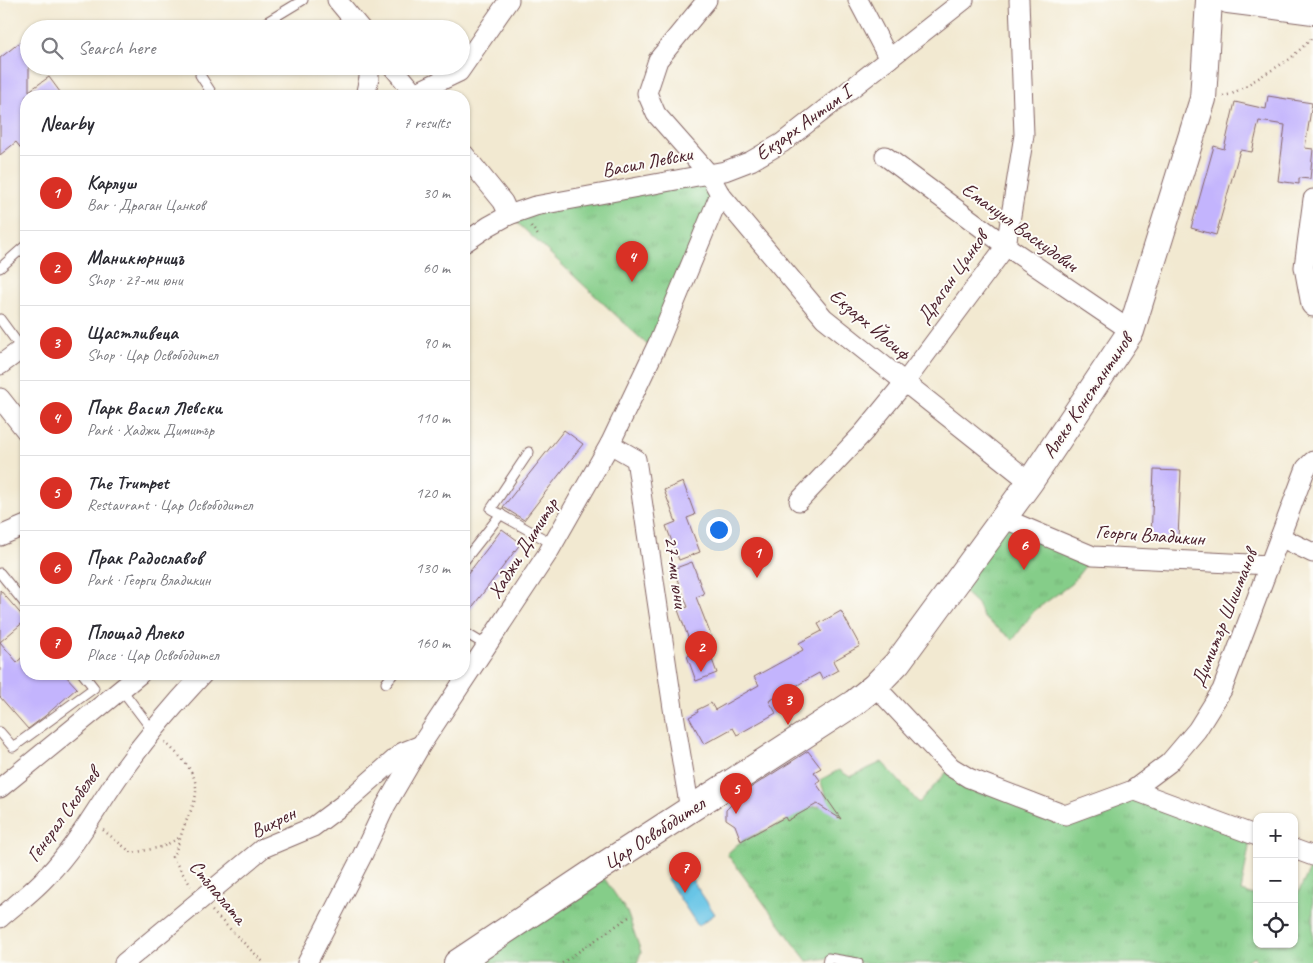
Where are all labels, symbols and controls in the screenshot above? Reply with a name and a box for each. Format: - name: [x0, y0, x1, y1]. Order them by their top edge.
- search box: [20, 20, 470, 75]
- icon: search: [38, 34, 66, 62]
- text: Search here: [78, 36, 155, 60]
- street label: Екзарх Антим I: [750, 77, 860, 166]
- text: Nearby: [40, 110, 93, 136]
- text: 7 results: [403, 113, 450, 133]
- street label: Васил Левски: [600, 141, 696, 183]
- text: Карлуш: [87, 171, 137, 195]
- street label: Емануил Васкудович: [957, 176, 1084, 279]
- text: 1: [52, 183, 60, 203]
- text: 30 m: [423, 183, 450, 203]
- text: Bar · Драган Цанков: [87, 195, 205, 215]
- street label: Драган Цанков: [911, 223, 995, 328]
- pin: 4: [616, 241, 648, 282]
- text: Маникюрницъ: [87, 246, 184, 270]
- text: 2: [52, 258, 60, 278]
- text: 60 m: [423, 258, 450, 278]
- text: Shop · 27-ми юни: [87, 270, 182, 290]
- street label: Екзарх Йосиф: [824, 283, 917, 366]
- text: Щастливеца: [87, 321, 178, 345]
- street label: Алеко Константинов: [1036, 326, 1140, 463]
- text: 3: [52, 333, 60, 353]
- text: 90 m: [423, 333, 450, 353]
- text: Shop · Цар Освободител: [87, 345, 218, 365]
- text: Парк Васил Левски: [87, 396, 222, 420]
- text: 4: [52, 408, 60, 428]
- text: 110 m: [416, 408, 450, 428]
- text: Park · Хаджи Димитър: [87, 420, 214, 440]
- text: The Trumpet: [87, 471, 168, 495]
- text: 5: [53, 483, 59, 503]
- text: 120 m: [416, 483, 450, 503]
- street label: Хаджи Димитър: [482, 492, 565, 603]
- text: Restaurant · Цар Освободител: [87, 495, 253, 515]
- your location: [706, 517, 732, 543]
- street label: Георги Владикин: [1095, 519, 1207, 551]
- pin: 6: [1008, 529, 1040, 570]
- street label: 27-ми юни: [659, 535, 694, 611]
- pin: 1: [741, 537, 773, 578]
- street label: Димитър Шишманов: [1185, 543, 1264, 690]
- text: Прак Радославов: [87, 546, 203, 570]
- text: 6: [52, 558, 60, 578]
- text: 130 m: [416, 558, 450, 578]
- text: Park · Георги Владикин: [87, 570, 210, 590]
- text: Площад Алеко: [87, 621, 183, 645]
- pin: 2: [685, 631, 717, 672]
- text: 7: [52, 633, 60, 653]
- text: 160 m: [416, 633, 450, 653]
- text: Place · Цар Освободител: [87, 645, 219, 665]
- pin: 3: [772, 684, 804, 725]
- street label: Генерал Скобелев: [21, 759, 108, 867]
- pin: 5: [720, 773, 752, 814]
- street label: Цар Освободител: [599, 790, 711, 875]
- street label: Вихрен: [246, 800, 301, 844]
- map controls: [1253, 813, 1298, 948]
- button: +: [1253, 813, 1298, 858]
- pin: 7: [669, 852, 701, 893]
- street label: Стъпалата: [184, 855, 253, 931]
- button: −: [1253, 858, 1298, 903]
- button: locate: [1253, 903, 1298, 948]

